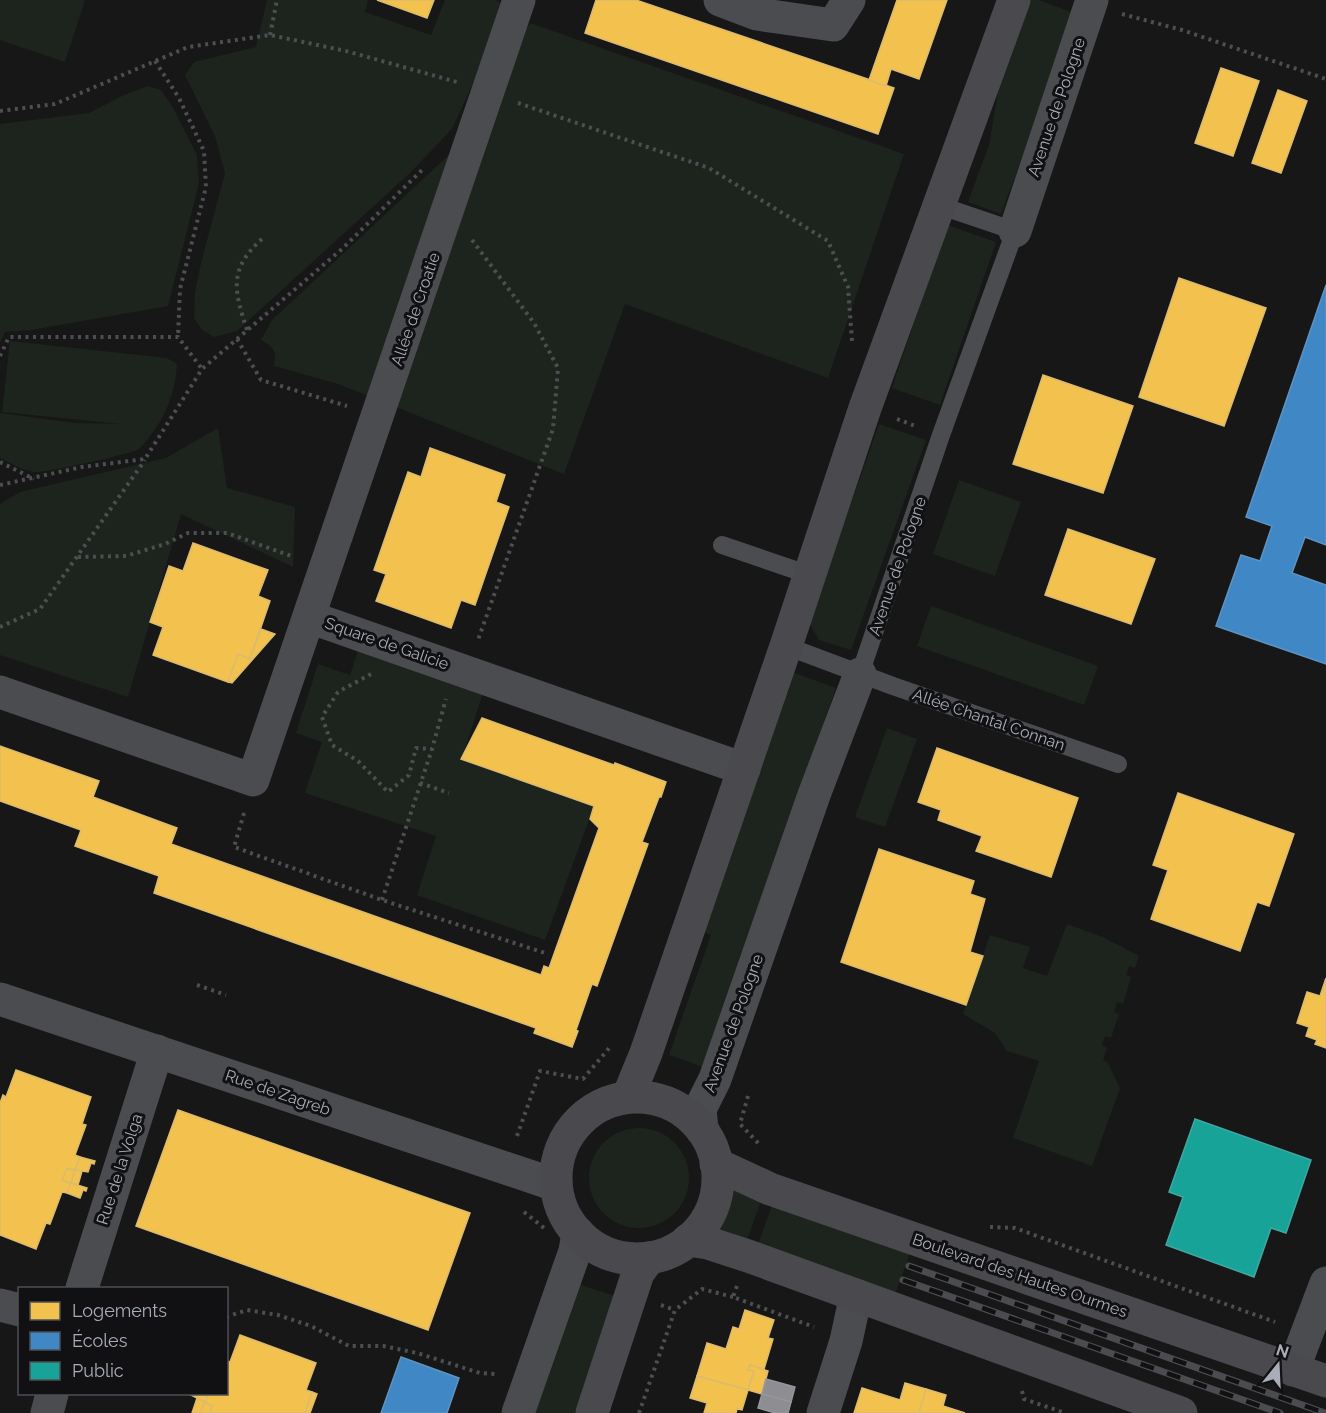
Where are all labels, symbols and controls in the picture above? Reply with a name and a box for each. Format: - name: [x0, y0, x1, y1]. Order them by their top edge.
- street label: Avenue de Pologne: [1024, 35, 1089, 179]
- street label: Allée de Croatie: [387, 250, 444, 368]
- street label: Avenue de Pologne: [865, 494, 930, 638]
- street label: Square de Galicie: [322, 613, 451, 674]
- street label: Allée Chantal Connan: [910, 684, 1068, 754]
- street label: Avenue de Pologne: [700, 952, 767, 1095]
- street label: Rue de Zagreb: [223, 1066, 333, 1119]
- street label: Rue de la Volga: [93, 1111, 146, 1227]
- street label: Boulevard des Hautes Ourmes: [910, 1230, 1130, 1321]
- legend: [18, 1287, 228, 1395]
- text: Logements: [72, 1300, 167, 1321]
- text: Écoles: [72, 1329, 128, 1351]
- north arrow: [1248, 1335, 1308, 1395]
- text: N: [1274, 1340, 1291, 1362]
- text: Public: [72, 1360, 124, 1381]

